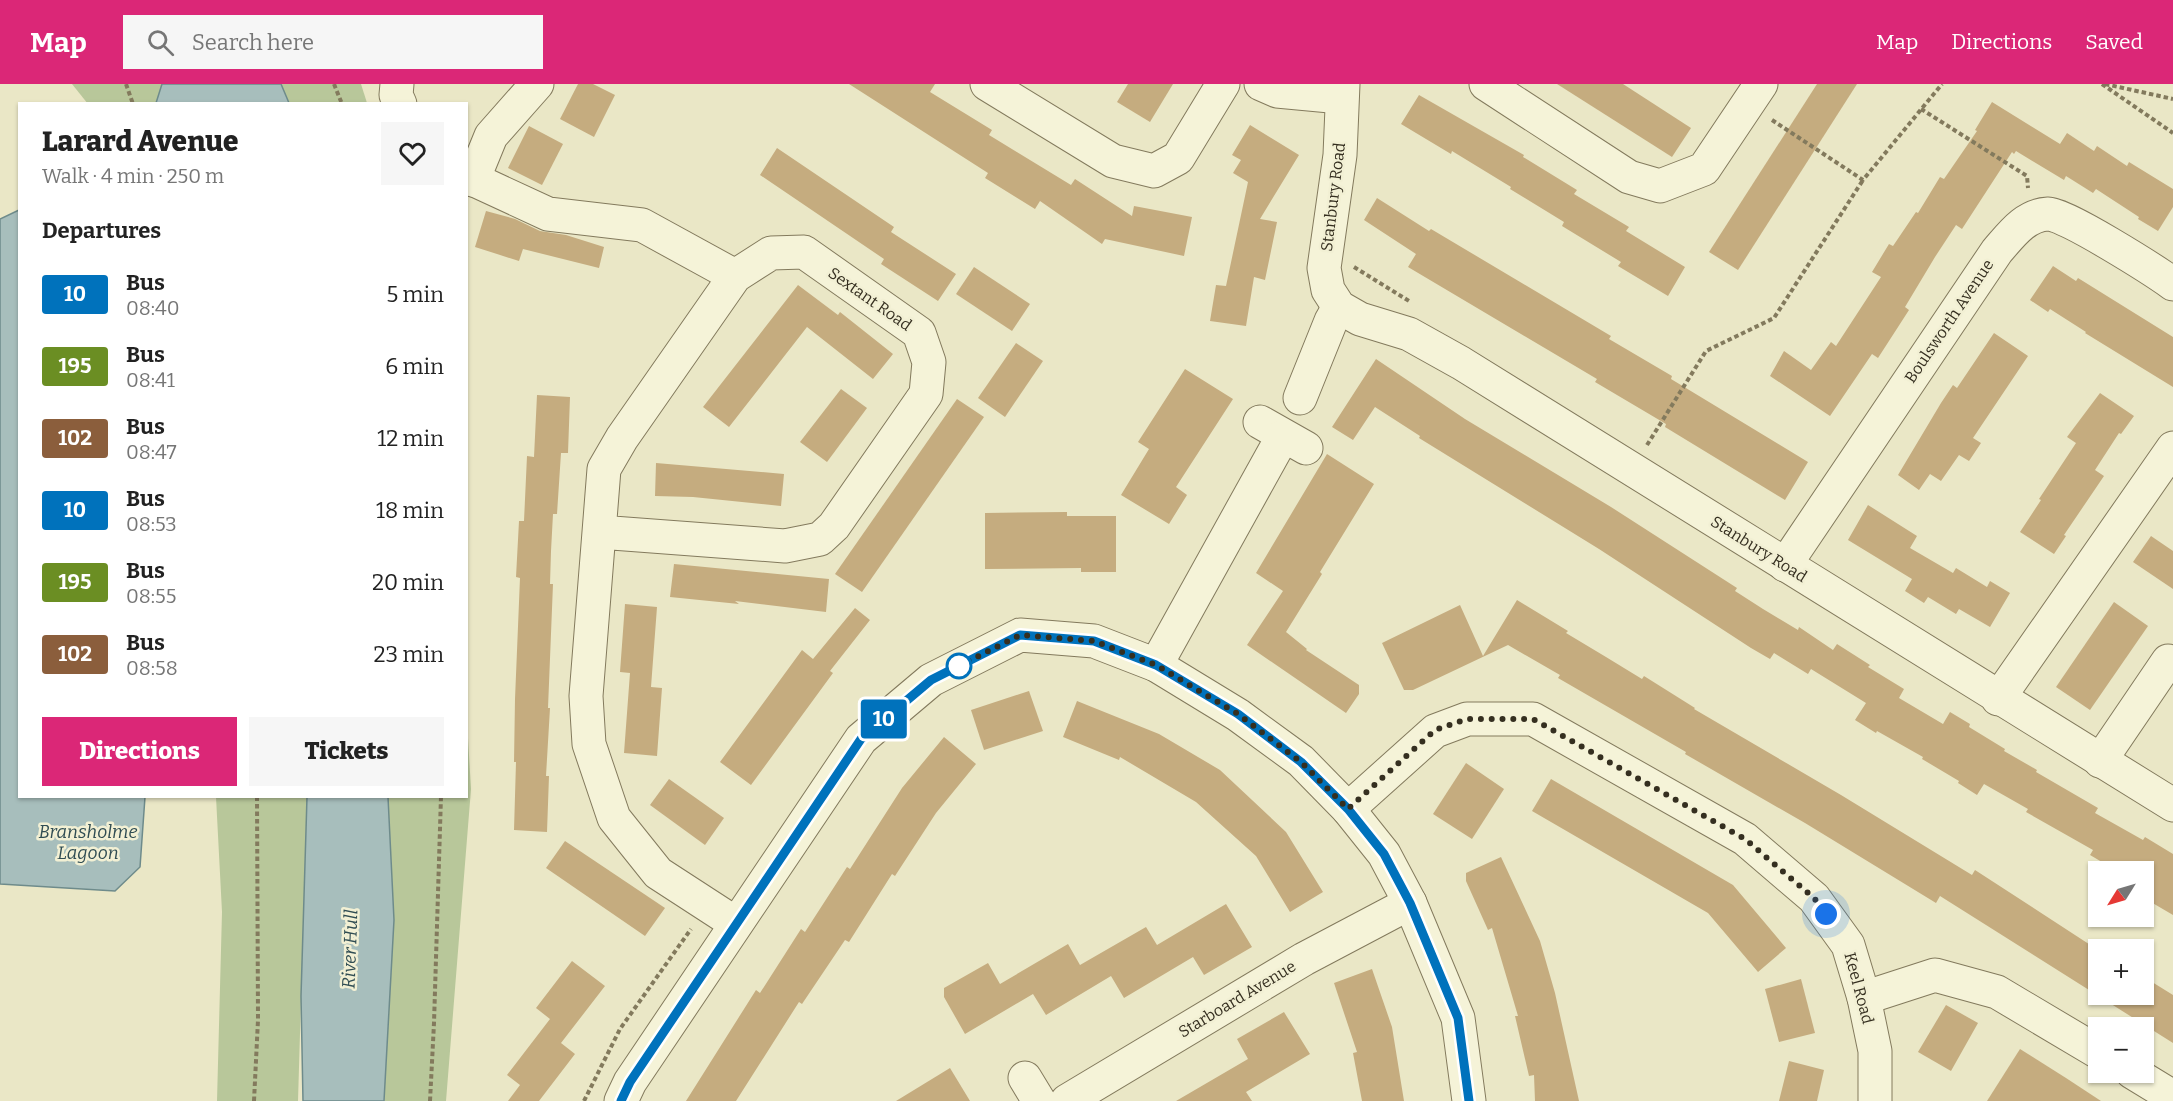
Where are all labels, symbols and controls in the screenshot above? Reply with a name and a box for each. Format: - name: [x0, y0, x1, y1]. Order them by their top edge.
- search box: [123, 15, 543, 69]
- text: Map: [30, 26, 87, 59]
- icon: search: [144, 26, 177, 59]
- text: Search here: [192, 29, 314, 56]
- text: Map: [1876, 29, 1918, 55]
- text: Directions: [1951, 29, 2052, 55]
- text: Saved: [2085, 29, 2143, 55]
- button: heart: [381, 122, 444, 185]
- text: Larard Avenue: [42, 125, 238, 158]
- street label: Stanbury Road: [1317, 141, 1349, 253]
- text: Walk · 4 min · 250 m: [42, 164, 224, 188]
- text: Departures: [42, 217, 161, 244]
- street label: Boulsworth Avenue: [1901, 256, 1997, 386]
- street label: Sextant Road: [825, 263, 916, 335]
- text: Bus: [126, 269, 165, 296]
- text: 10: [64, 281, 86, 307]
- text: 5 min: [386, 281, 444, 308]
- text: 08:40: [126, 296, 180, 320]
- text: Bus: [126, 341, 165, 368]
- text: 195: [59, 353, 91, 379]
- text: 6 min: [385, 353, 444, 380]
- text: 08:41: [126, 368, 175, 392]
- text: Bus: [126, 413, 165, 440]
- text: 102: [58, 425, 92, 451]
- text: 12 min: [377, 425, 444, 452]
- text: 08:47: [126, 440, 177, 464]
- text: Bus: [126, 485, 165, 512]
- text: 10: [64, 497, 86, 523]
- text: 18 min: [376, 497, 444, 524]
- text: 08:53: [126, 512, 177, 536]
- street label: Stanbury Road: [1707, 512, 1811, 586]
- text: Bus: [126, 557, 165, 584]
- text: 195: [59, 569, 91, 595]
- text: 20 min: [372, 569, 444, 596]
- text: 08:55: [126, 584, 176, 608]
- text: Bus: [126, 629, 165, 656]
- text: 102: [58, 641, 92, 667]
- text: 23 min: [374, 641, 444, 668]
- unlabelled marker: [946, 653, 972, 679]
- text: 08:58: [126, 656, 178, 680]
- line badge: 10: [857, 700, 911, 738]
- text: 10: [873, 706, 895, 732]
- button: Directions: [42, 717, 237, 786]
- button: Tickets: [249, 717, 444, 786]
- water label: Bransholme Lagoon: [39, 821, 137, 864]
- north arrow: [2088, 861, 2154, 927]
- map controls: [2088, 861, 2154, 1083]
- your location: [1811, 899, 1841, 929]
- water label: River Hull: [338, 909, 362, 989]
- button: +: [2088, 939, 2154, 1005]
- street label: Keel Road: [1840, 950, 1878, 1026]
- street label: Starboard Avenue: [1175, 957, 1299, 1041]
- button: −: [2088, 1017, 2154, 1083]

